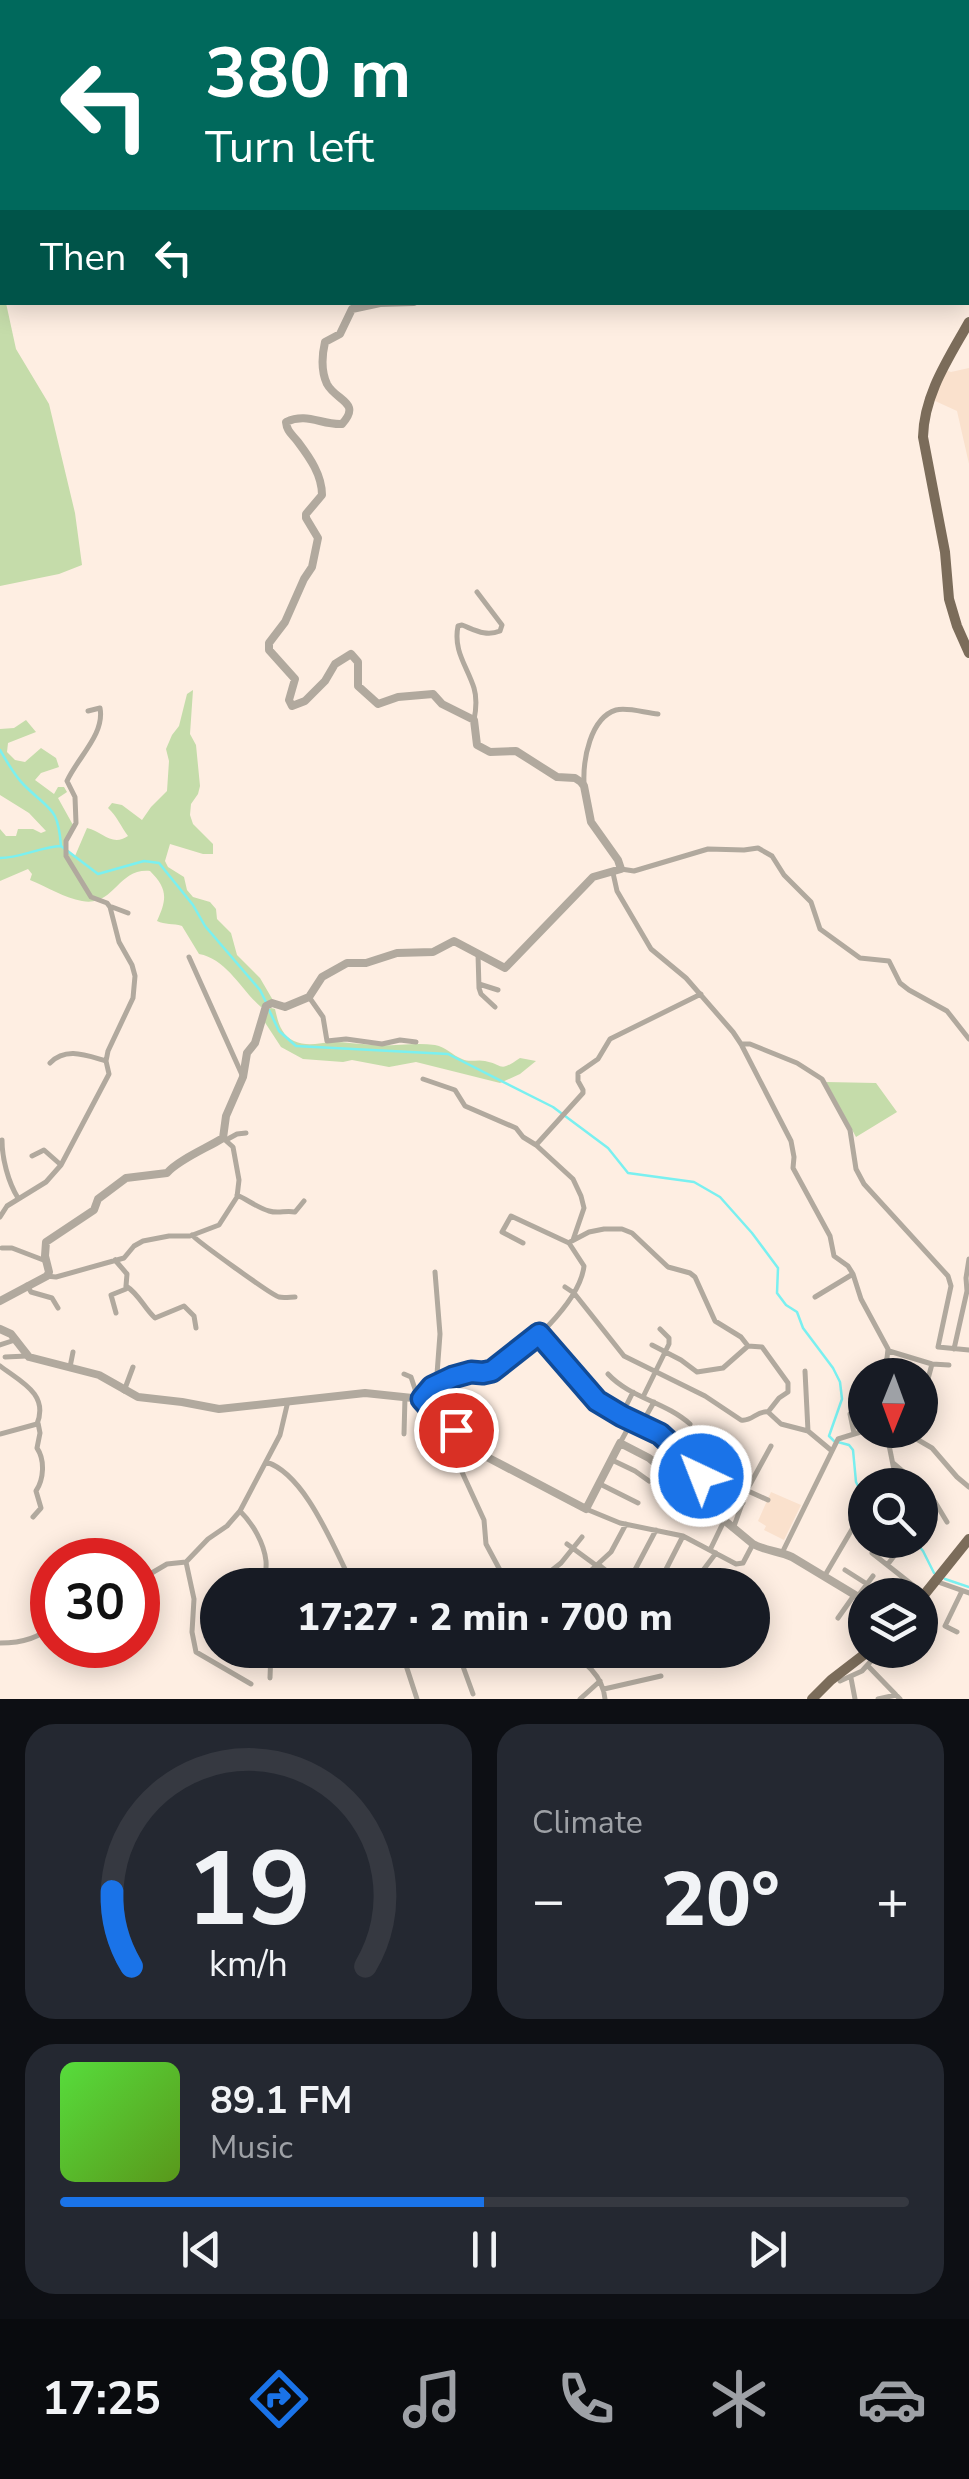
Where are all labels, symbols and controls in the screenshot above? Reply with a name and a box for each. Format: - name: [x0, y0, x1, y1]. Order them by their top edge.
- text: 380 m: [205, 26, 411, 122]
- icon: left: [40, 40, 170, 170]
- text: Turn left: [205, 117, 374, 178]
- icon: left: [146, 230, 201, 285]
- text: Then: [40, 232, 126, 283]
- north arrow: [848, 1358, 938, 1448]
- map controls: [848, 1358, 938, 1668]
- pin: [414, 1388, 499, 1473]
- icon: arrive: [429, 1403, 484, 1458]
- position arrow: [649, 1424, 753, 1528]
- button: search: [848, 1468, 938, 1558]
- speed limit sign: 30: [30, 1538, 160, 1668]
- button: layers: [848, 1578, 938, 1668]
- text: 17:27 · 2 min · 700 m: [297, 1592, 673, 1643]
- text: Climate: [532, 1801, 643, 1844]
- text: 19: [186, 1819, 311, 1961]
- text: 20°: [661, 1849, 780, 1951]
- text: −: [532, 1863, 565, 1938]
- text: +: [876, 1863, 909, 1938]
- text: km/h: [209, 1940, 288, 1989]
- text: 89.1 FM: [210, 2075, 352, 2126]
- text: Music: [210, 2126, 293, 2169]
- icon: previous: [174, 2222, 229, 2277]
- icon: pause: [457, 2222, 512, 2277]
- icon: next: [740, 2222, 795, 2277]
- icon: directions: [244, 2364, 314, 2434]
- icon: music: [397, 2364, 467, 2434]
- icon: phone: [551, 2364, 621, 2434]
- icon: climate: [704, 2364, 774, 2434]
- icon: car: [857, 2364, 927, 2434]
- text: 17:25: [42, 2369, 161, 2430]

